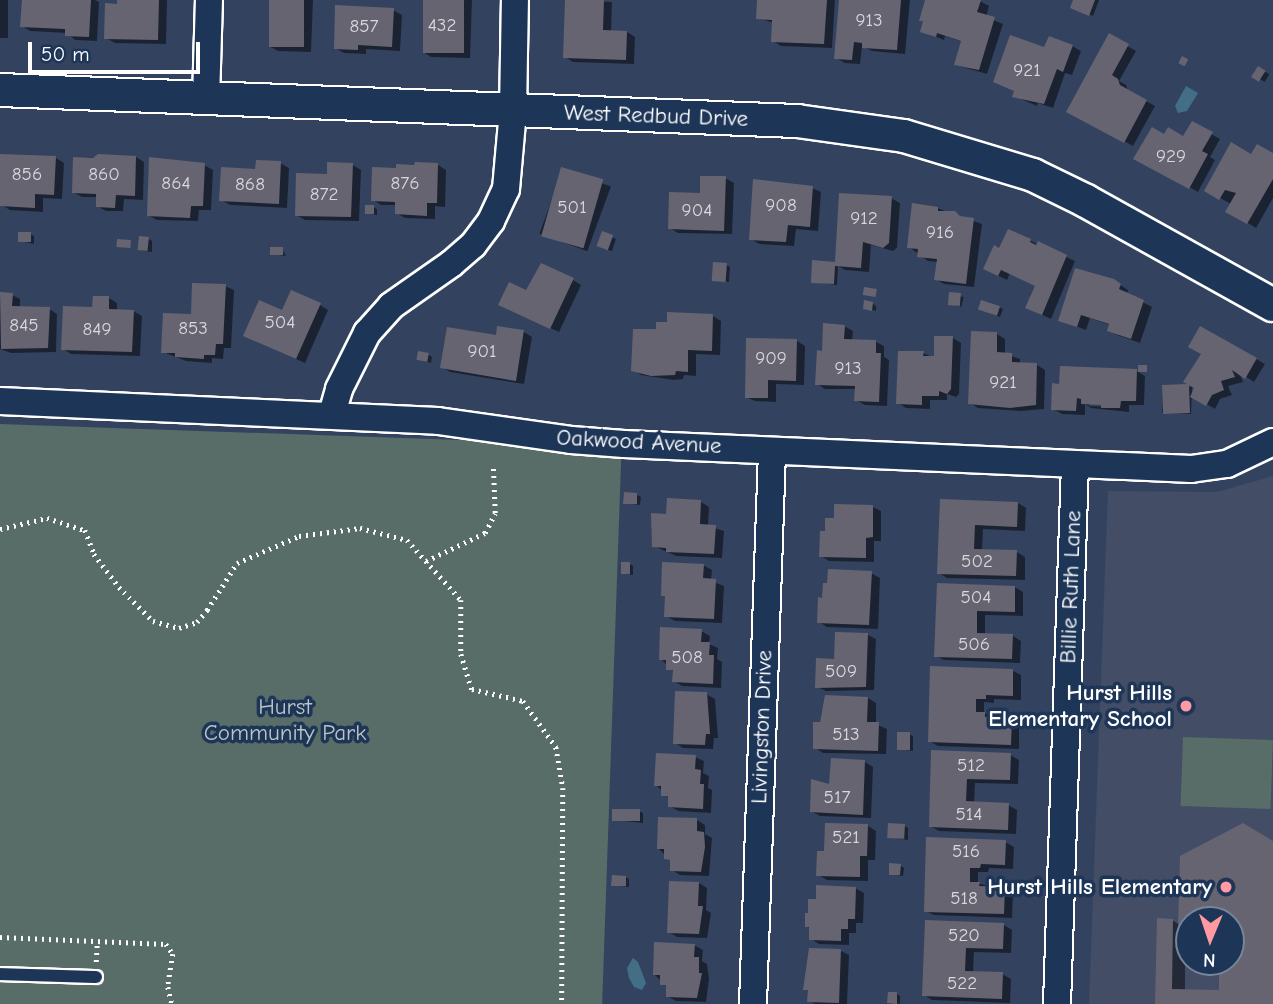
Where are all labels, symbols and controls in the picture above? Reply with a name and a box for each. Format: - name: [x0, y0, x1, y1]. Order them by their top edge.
- house number: 913: [855, 10, 883, 32]
- house number: 432: [428, 15, 456, 37]
- house number: 857: [349, 16, 379, 38]
- scale bar: [32, 28, 203, 72]
- text: 50 m: [41, 42, 90, 66]
- house number: 921: [1013, 60, 1041, 82]
- street label: West Redbud Drive: [563, 99, 749, 133]
- house number: 929: [1156, 146, 1186, 168]
- house number: 856: [12, 164, 42, 186]
- house number: 860: [88, 164, 120, 186]
- house number: 864: [161, 173, 191, 195]
- house number: 876: [391, 173, 419, 195]
- house number: 868: [235, 174, 265, 196]
- house number: 872: [310, 184, 338, 206]
- house number: 908: [765, 195, 797, 217]
- house number: 501: [557, 197, 587, 219]
- house number: 904: [682, 200, 712, 222]
- house number: 912: [850, 208, 878, 230]
- house number: 916: [926, 222, 954, 244]
- house number: 504: [264, 312, 296, 334]
- house number: 845: [9, 315, 39, 337]
- house number: 853: [178, 318, 208, 340]
- house number: 849: [82, 319, 112, 341]
- house number: 901: [467, 341, 497, 363]
- house number: 909: [755, 348, 787, 370]
- house number: 913: [834, 358, 862, 380]
- house number: 921: [989, 372, 1017, 394]
- street label: Oakwood Avenue: [556, 424, 722, 460]
- street label: Billie Ruth Lane: [1055, 510, 1087, 664]
- house number: 502: [961, 551, 993, 573]
- house number: 504: [960, 587, 992, 609]
- house number: 506: [958, 634, 990, 656]
- house number: 508: [671, 647, 703, 669]
- street label: Livingston Drive: [746, 650, 778, 804]
- house number: 509: [825, 661, 857, 683]
- place label: Hurst Hills Elementary School: [988, 679, 1172, 733]
- park label: Hurst Community Park: [204, 693, 366, 747]
- marker: Hurst Hills Elementary School: [1178, 698, 1194, 714]
- house number: 513: [832, 724, 860, 746]
- house number: 512: [957, 755, 985, 777]
- house number: 517: [824, 787, 850, 809]
- house number: 514: [956, 804, 982, 826]
- house number: 521: [832, 827, 860, 849]
- house number: 516: [952, 841, 980, 863]
- place label: Hurst Hills Elementary: [987, 873, 1212, 901]
- marker: Hurst Hills Elementary: [1218, 879, 1234, 895]
- house number: 518: [950, 888, 978, 910]
- north arrow: [1175, 906, 1245, 976]
- house number: 520: [948, 925, 980, 947]
- text: N: [1203, 949, 1216, 971]
- house number: 522: [947, 973, 977, 995]

